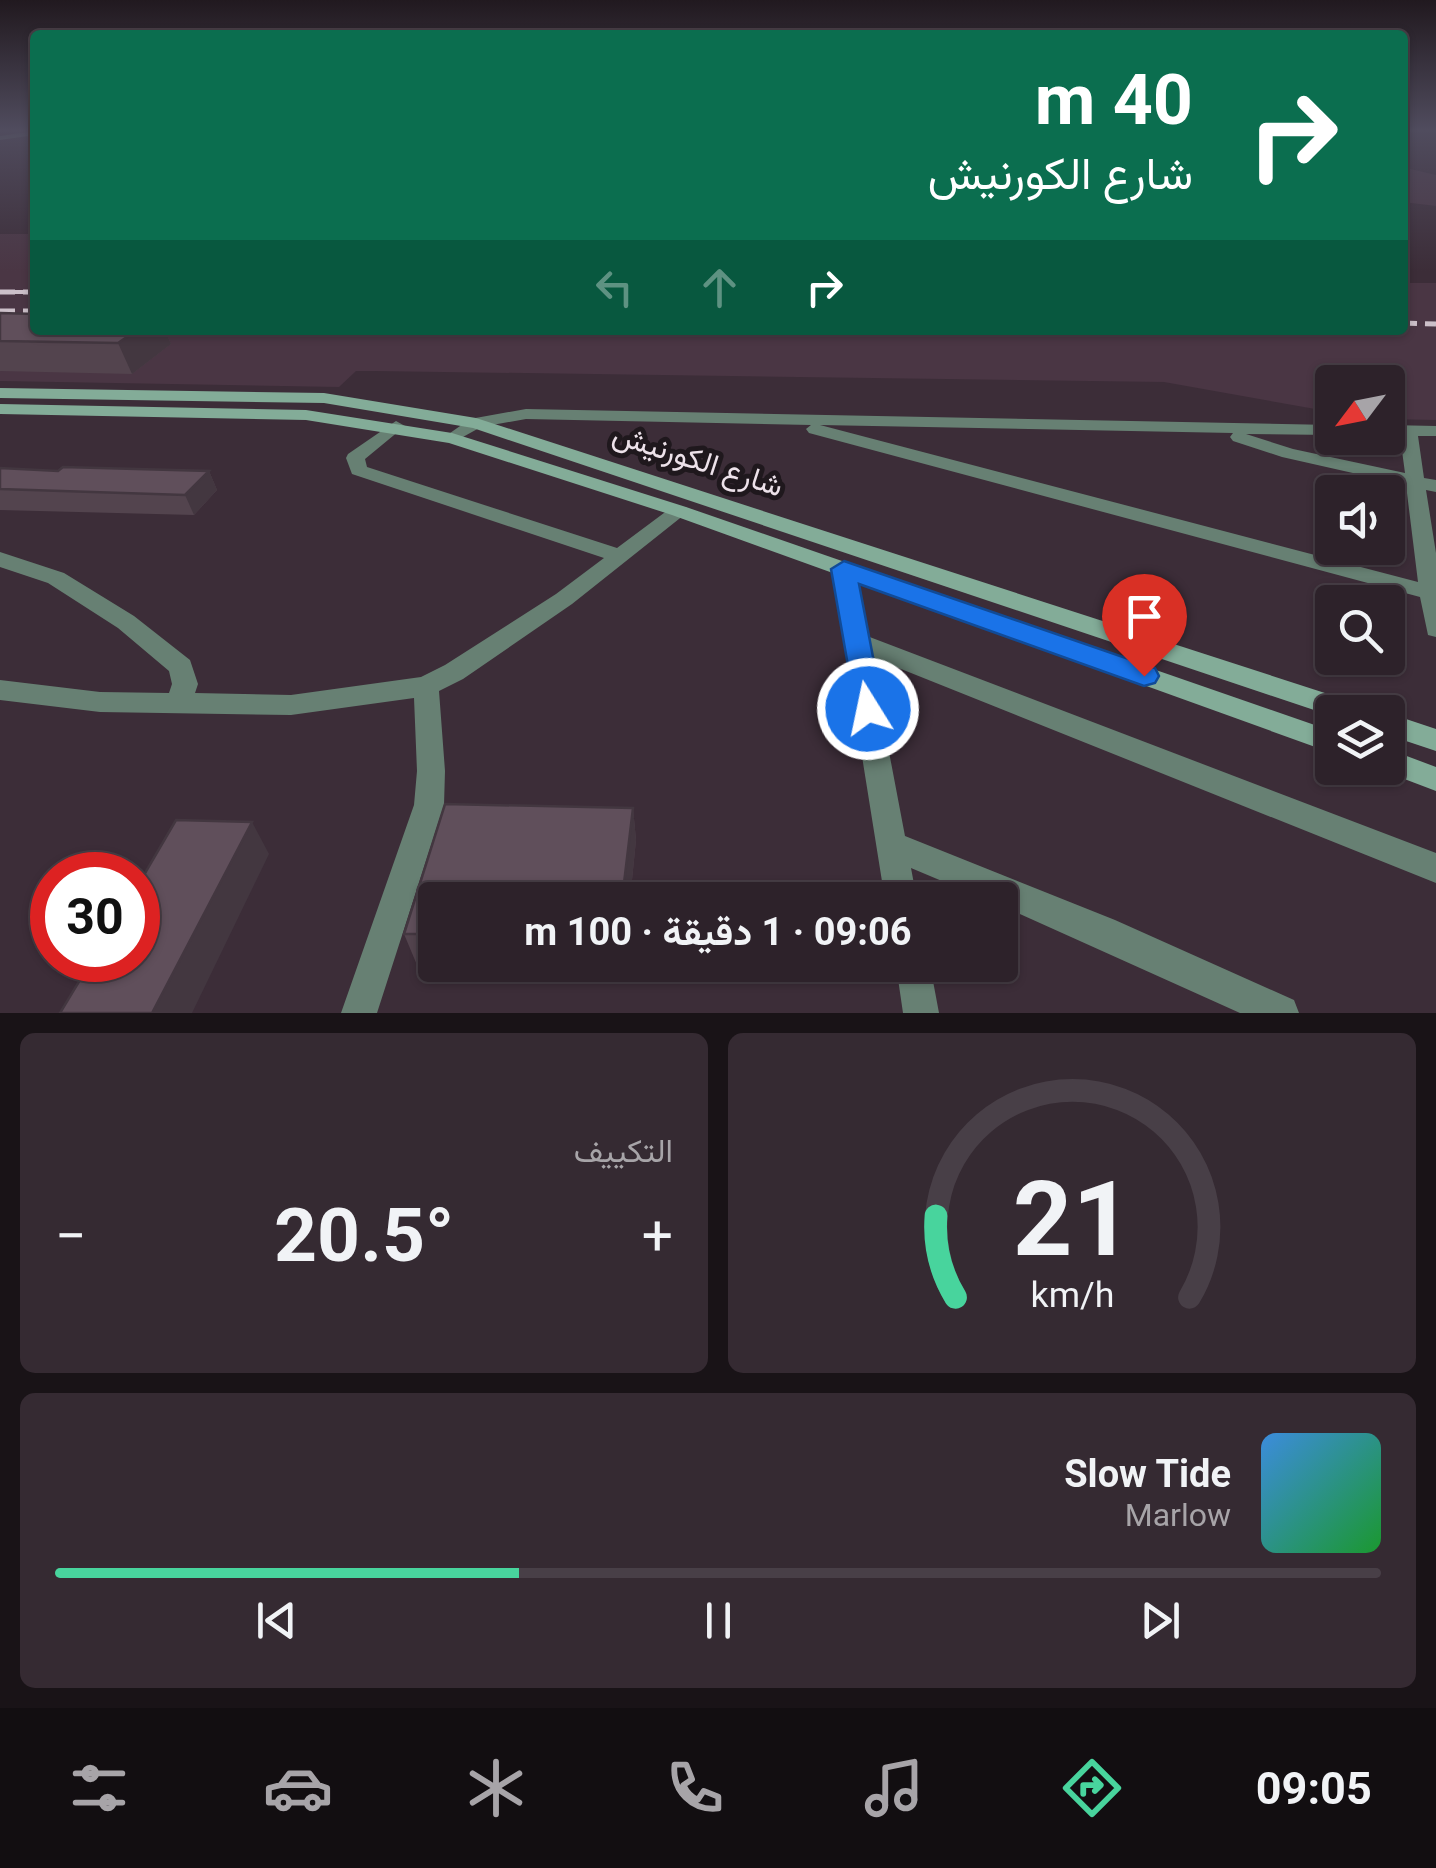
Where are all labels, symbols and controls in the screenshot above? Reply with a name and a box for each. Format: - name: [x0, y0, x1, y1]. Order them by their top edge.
- text: 40 m: [1035, 59, 1193, 141]
- icon: right: [1228, 70, 1358, 200]
- text: شارع الكورنيش: [928, 147, 1193, 200]
- icon: left: [587, 260, 642, 315]
- icon: ahead: [692, 260, 747, 315]
- icon: right: [797, 260, 852, 315]
- north arrow: [1315, 365, 1405, 455]
- map controls: [1315, 365, 1405, 785]
- street label: شارع الكورنيش: [608, 416, 788, 506]
- button: sound: [1315, 475, 1405, 565]
- pin: [1102, 574, 1187, 677]
- button: search: [1315, 585, 1405, 675]
- icon: arrive: [1117, 589, 1172, 644]
- position arrow: [816, 657, 920, 761]
- button: layers: [1315, 695, 1405, 785]
- speed limit sign: 30: [30, 852, 160, 982]
- text: 09:06 · 1 دقيقة · 100 m: [524, 910, 912, 954]
- text: التكييف: [574, 1132, 673, 1170]
- text: 21: [1012, 1159, 1132, 1280]
- text: 20.5°: [274, 1191, 454, 1279]
- text: −: [55, 1204, 86, 1268]
- text: +: [642, 1204, 673, 1268]
- text: km/h: [1030, 1274, 1114, 1316]
- text: Slow Tide: [1064, 1452, 1231, 1496]
- text: Marlow: [1125, 1496, 1231, 1534]
- icon: previous: [249, 1593, 304, 1648]
- icon: pause: [691, 1593, 746, 1648]
- icon: next: [1133, 1593, 1188, 1648]
- icon: filters: [64, 1753, 134, 1823]
- icon: car: [263, 1753, 333, 1823]
- icon: climate: [461, 1753, 531, 1823]
- icon: phone: [660, 1753, 730, 1823]
- icon: music: [859, 1753, 929, 1823]
- icon: directions: [1057, 1753, 1127, 1823]
- text: 09:05: [1256, 1762, 1372, 1815]

